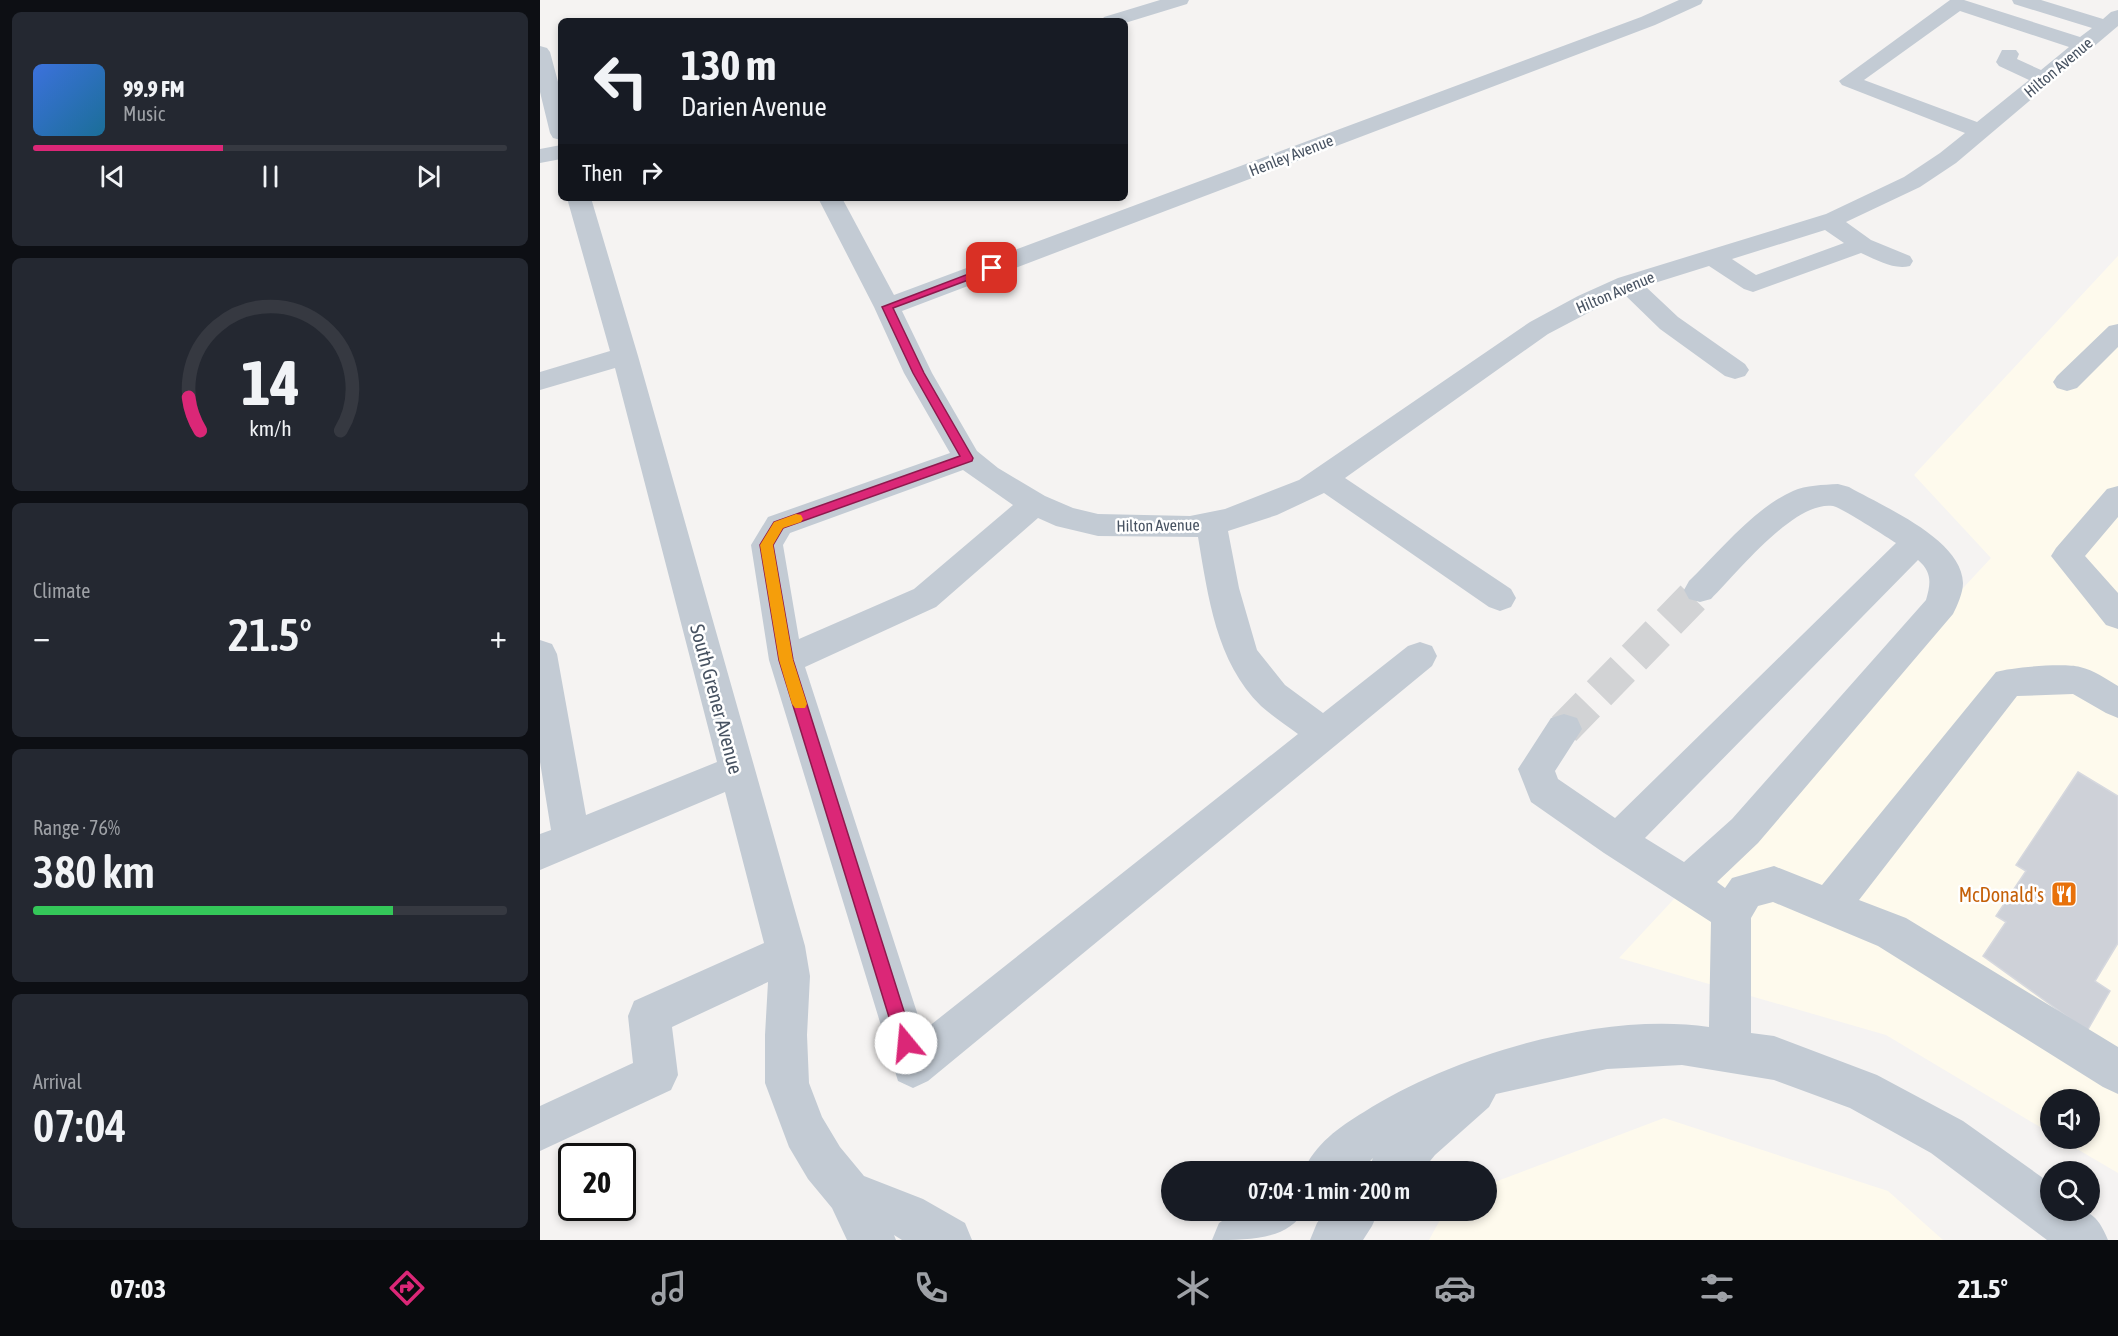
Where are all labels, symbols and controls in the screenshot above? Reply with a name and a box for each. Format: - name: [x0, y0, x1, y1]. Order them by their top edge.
- street label: Hilton Avenue: [2020, 33, 2096, 101]
- text: 130 m: [681, 41, 776, 89]
- icon: left: [582, 42, 660, 120]
- text: 99.9 FM: [123, 76, 185, 102]
- text: Darien Avenue: [681, 91, 827, 122]
- text: Music: [123, 102, 165, 125]
- street label: Henley Avenue: [1246, 131, 1336, 180]
- icon: right: [635, 156, 668, 189]
- icon: previous: [96, 160, 129, 193]
- icon: pause: [254, 160, 287, 193]
- icon: next: [412, 160, 445, 193]
- text: Then: [582, 160, 623, 186]
- pin: [966, 242, 1017, 293]
- icon: arrive: [975, 251, 1008, 284]
- street label: Hilton Avenue: [1573, 267, 1657, 317]
- text: 14: [241, 348, 299, 419]
- text: km/h: [249, 417, 291, 442]
- street label: Hilton Avenue: [1116, 515, 1200, 535]
- text: Climate: [33, 579, 90, 602]
- text: 21.5°: [228, 609, 312, 661]
- text: −: [33, 617, 50, 655]
- text: +: [490, 617, 507, 655]
- street label: South Grener Avenue: [686, 622, 748, 776]
- text: Range · 76%: [33, 816, 120, 839]
- text: 380 km: [33, 846, 155, 898]
- restaurant icon: McDonald's: [2049, 879, 2079, 909]
- place label: McDonald's: [1959, 883, 2044, 906]
- position arrow: [874, 1011, 938, 1075]
- text: Arrival: [33, 1070, 82, 1093]
- map controls: [2040, 1089, 2100, 1221]
- button: sound: [2040, 1089, 2100, 1149]
- text: 07:04: [33, 1100, 127, 1152]
- speed limit sign: 20: [558, 1143, 636, 1221]
- button: search: [2040, 1161, 2100, 1221]
- text: 07:04 · 1 min · 200 m: [1248, 1178, 1410, 1204]
- icon: directions: [386, 1267, 428, 1309]
- icon: music: [648, 1267, 690, 1309]
- icon: phone: [910, 1267, 952, 1309]
- icon: climate: [1172, 1267, 1214, 1309]
- icon: car: [1434, 1267, 1476, 1309]
- icon: filters: [1696, 1267, 1738, 1309]
- text: 07:03: [110, 1273, 166, 1304]
- text: 21.5°: [1958, 1273, 2008, 1304]

